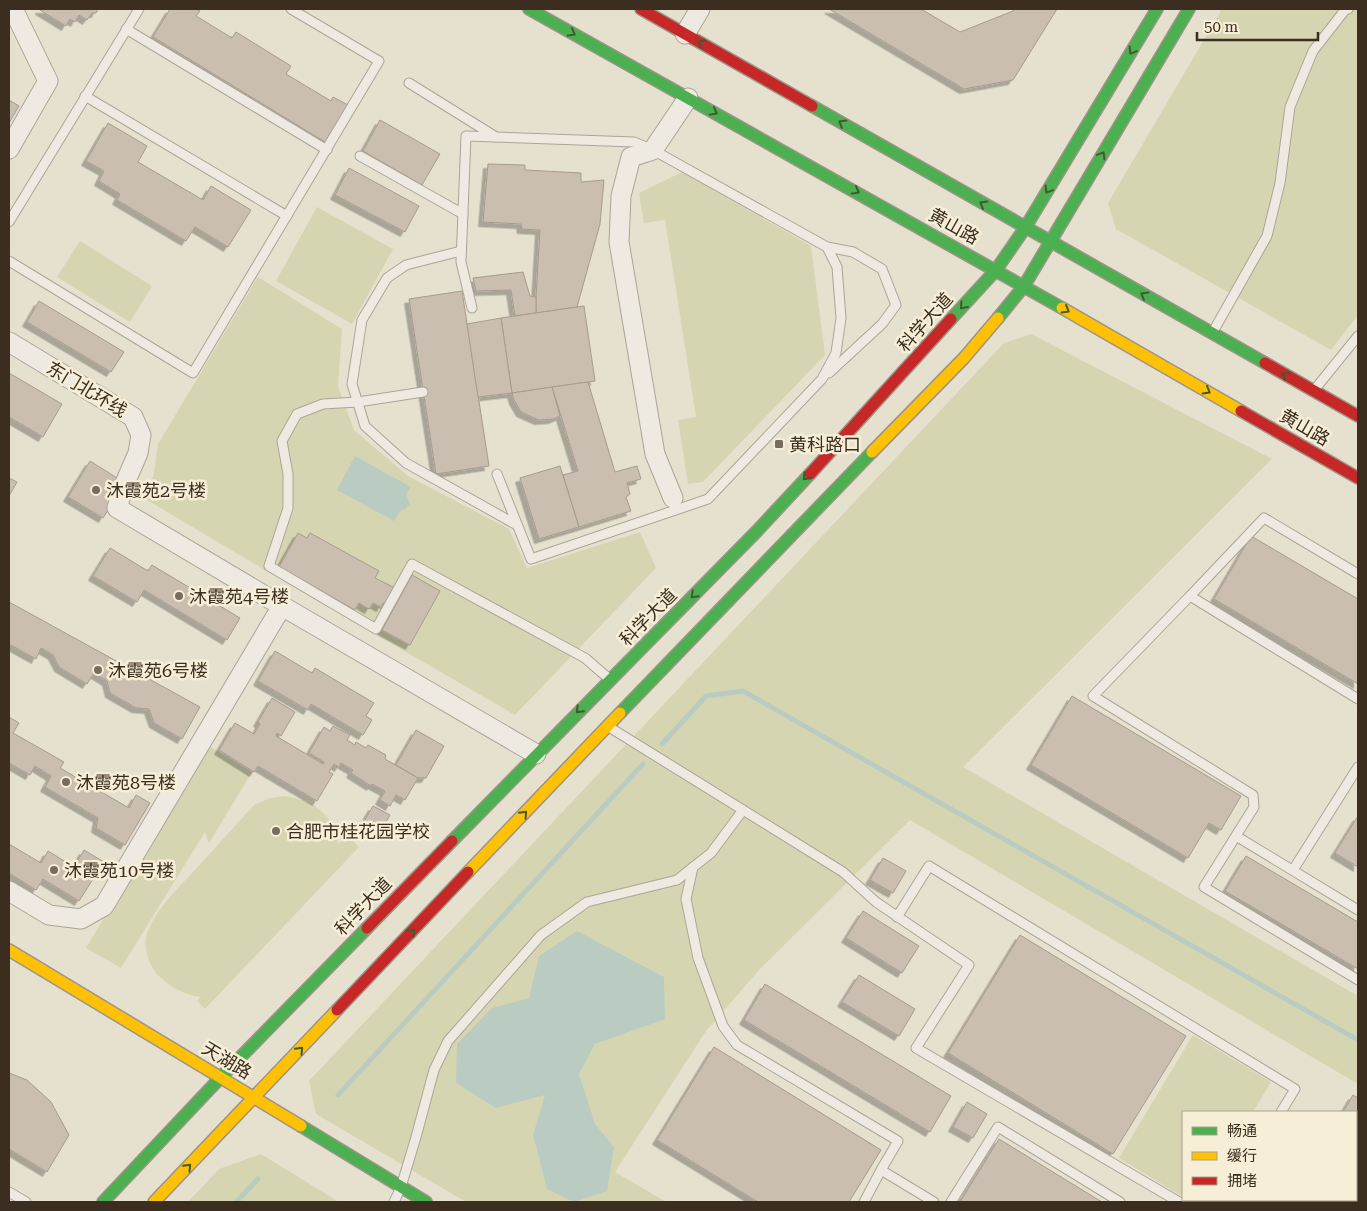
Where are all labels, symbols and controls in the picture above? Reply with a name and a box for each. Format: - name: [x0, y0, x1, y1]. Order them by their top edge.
- scale bar: [1197, 10, 1318, 42]
- text: 50 m: [1204, 18, 1239, 36]
- one-way arrow: [567, 26, 576, 36]
- one-way arrow: [697, 39, 706, 49]
- one-way arrow: [1128, 45, 1138, 54]
- one-way arrow: [708, 106, 717, 116]
- one-way arrow: [838, 120, 847, 130]
- one-way arrow: [1095, 152, 1105, 161]
- one-way arrow: [1045, 184, 1055, 193]
- one-way arrow: [850, 185, 859, 195]
- one-way arrow: [979, 200, 988, 210]
- street label: 黄山路: [925, 204, 983, 248]
- street label: 科学大道: [893, 288, 957, 356]
- one-way arrow: [1140, 292, 1149, 302]
- one-way arrow: [960, 300, 969, 309]
- one-way arrow: [1061, 304, 1070, 314]
- street label: 东门北环线: [43, 357, 131, 421]
- one-way arrow: [1282, 371, 1291, 381]
- one-way arrow: [1202, 385, 1211, 395]
- street label: 黄山路: [1276, 404, 1334, 450]
- place label: 黄科路口: [789, 434, 861, 455]
- marker: 黄科路口: [773, 438, 785, 450]
- one-way arrow: [803, 472, 812, 481]
- place label: 沐霞苑2号楼: [106, 480, 206, 501]
- marker: 沐霞苑2号楼: [90, 484, 102, 496]
- street label: 科学大道: [615, 584, 681, 650]
- place label: 沐霞苑4号楼: [189, 586, 289, 607]
- one-way arrow: [691, 589, 700, 598]
- marker: 沐霞苑4号楼: [173, 590, 185, 602]
- place label: 沐霞苑6号楼: [108, 660, 208, 681]
- marker: 沐霞苑6号楼: [92, 664, 104, 676]
- one-way arrow: [576, 704, 585, 713]
- place label: 沐霞苑8号楼: [76, 772, 176, 793]
- marker: 沐霞苑8号楼: [60, 776, 72, 788]
- one-way arrow: [518, 810, 527, 819]
- place label: 合肥市桂花园学校: [286, 821, 430, 842]
- marker: 合肥市桂花园学校: [270, 825, 282, 837]
- place label: 沐霞苑10号楼: [64, 860, 174, 881]
- marker: 沐霞苑10号楼: [48, 864, 60, 876]
- street label: 科学大道: [330, 873, 396, 939]
- one-way arrow: [406, 928, 415, 937]
- street label: 天湖路: [198, 1037, 256, 1083]
- one-way arrow: [294, 1046, 303, 1055]
- legend: [1182, 1111, 1357, 1201]
- text: 畅通: [1227, 1122, 1257, 1140]
- text: 缓行: [1227, 1147, 1257, 1165]
- one-way arrow: [182, 1164, 191, 1173]
- text: 拥堵: [1227, 1172, 1257, 1190]

